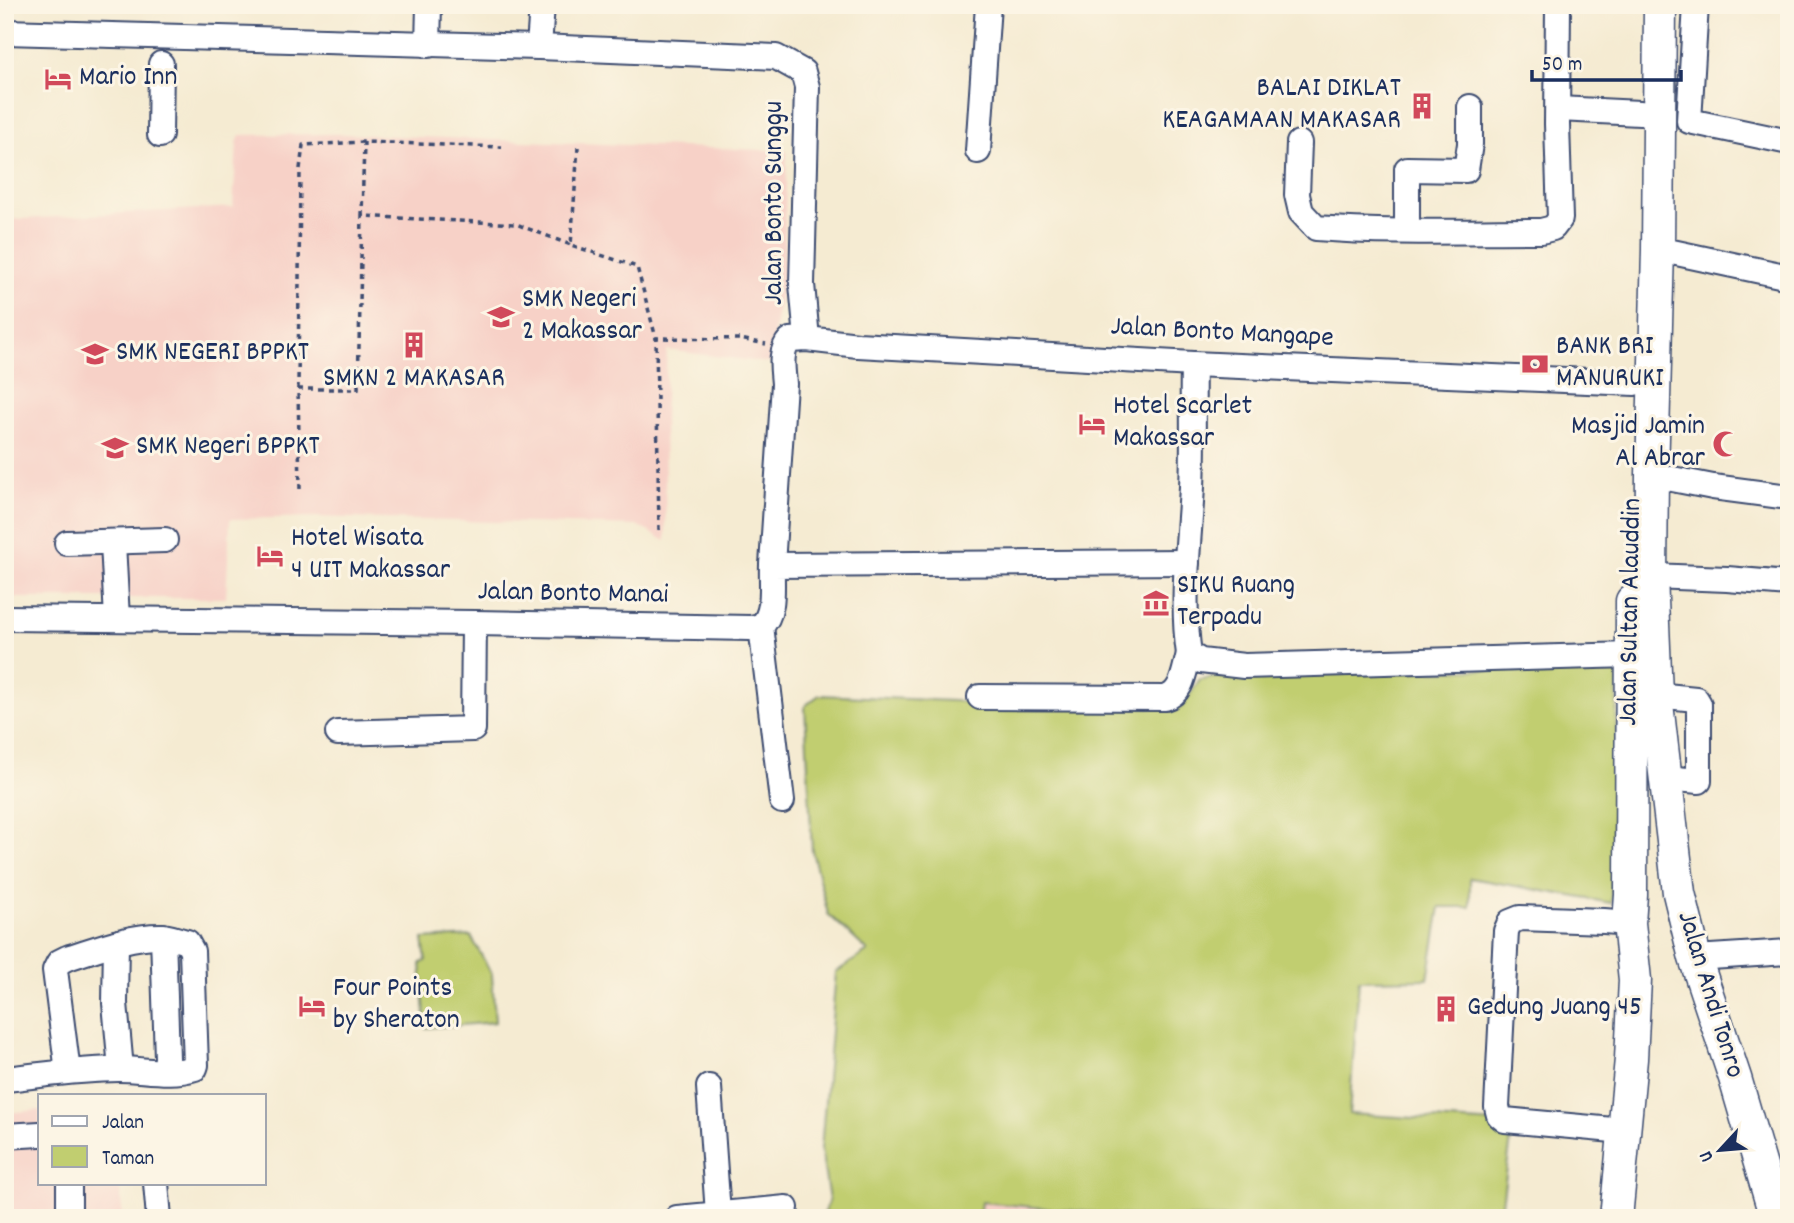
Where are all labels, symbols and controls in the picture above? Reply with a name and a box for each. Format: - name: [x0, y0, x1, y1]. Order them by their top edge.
- scale bar: [1532, 38, 1680, 82]
- text: 50 m: [1542, 51, 1582, 81]
- place label: Mario Inn: [79, 59, 177, 99]
- hotel icon: Mario Inn: [43, 64, 73, 94]
- place label: BALAI DIKLAT KEAGAMAAN MAKASAR: [1162, 70, 1401, 142]
- building icon: BALAI DIKLAT KEAGAMAAN MAKASAR: [1407, 91, 1437, 121]
- street label: Jalan Bonto Sunggu: [756, 101, 796, 305]
- place label: SMK Negeri 2 Makassar: [522, 281, 643, 353]
- school or university icon: SMK Negeri 2 Makassar: [486, 302, 516, 332]
- street label: Jalan Bonto Mangape: [1109, 308, 1335, 360]
- place label: BANK BRI MANURUKI: [1556, 328, 1664, 400]
- building icon: SMKN 2 MAKASAR: [399, 330, 429, 360]
- place label: SMK NEGERI BPPKT: [116, 334, 309, 374]
- school or university icon: SMK NEGERI BPPKT: [80, 339, 110, 369]
- bank icon: BANK BRI MANURUKI: [1520, 349, 1550, 379]
- place label: SMKN 2 MAKASAR: [323, 360, 505, 400]
- place label: Hotel Scarlet Makassar: [1113, 388, 1252, 460]
- place label: Masjid Jamin Al Abrar: [1571, 408, 1706, 480]
- hotel icon: Hotel Scarlet Makassar: [1077, 409, 1107, 439]
- place label: SMK Negeri BPPKT: [136, 428, 320, 468]
- mosque icon: Masjid Jamin Al Abrar: [1711, 429, 1741, 459]
- school or university icon: SMK Negeri BPPKT: [100, 433, 130, 463]
- street label: Jalan Sultan Alauddin: [1610, 498, 1654, 726]
- place label: Hotel Wisata 4 UIT Makassar: [291, 520, 451, 592]
- hotel icon: Hotel Wisata 4 UIT Makassar: [255, 541, 285, 571]
- place label: SIKU Ruang Terpadu: [1177, 567, 1295, 639]
- street label: Jalan Bonto Manai: [477, 573, 669, 617]
- museum icon: SIKU Ruang Terpadu: [1141, 588, 1171, 618]
- street label: Jalan Andi Tonro: [1665, 907, 1753, 1083]
- place label: Four Points by Sheraton: [333, 970, 460, 1042]
- place label: Gedung Juang 45: [1467, 989, 1642, 1029]
- hotel icon: Four Points by Sheraton: [297, 991, 327, 1021]
- building icon: Gedung Juang 45: [1431, 994, 1461, 1024]
- legend: [38, 1094, 266, 1184]
- text: Jalan: [102, 1109, 144, 1139]
- north arrow: [1686, 1114, 1756, 1184]
- text: Taman: [102, 1145, 154, 1175]
- text: U: [1694, 1146, 1722, 1166]

